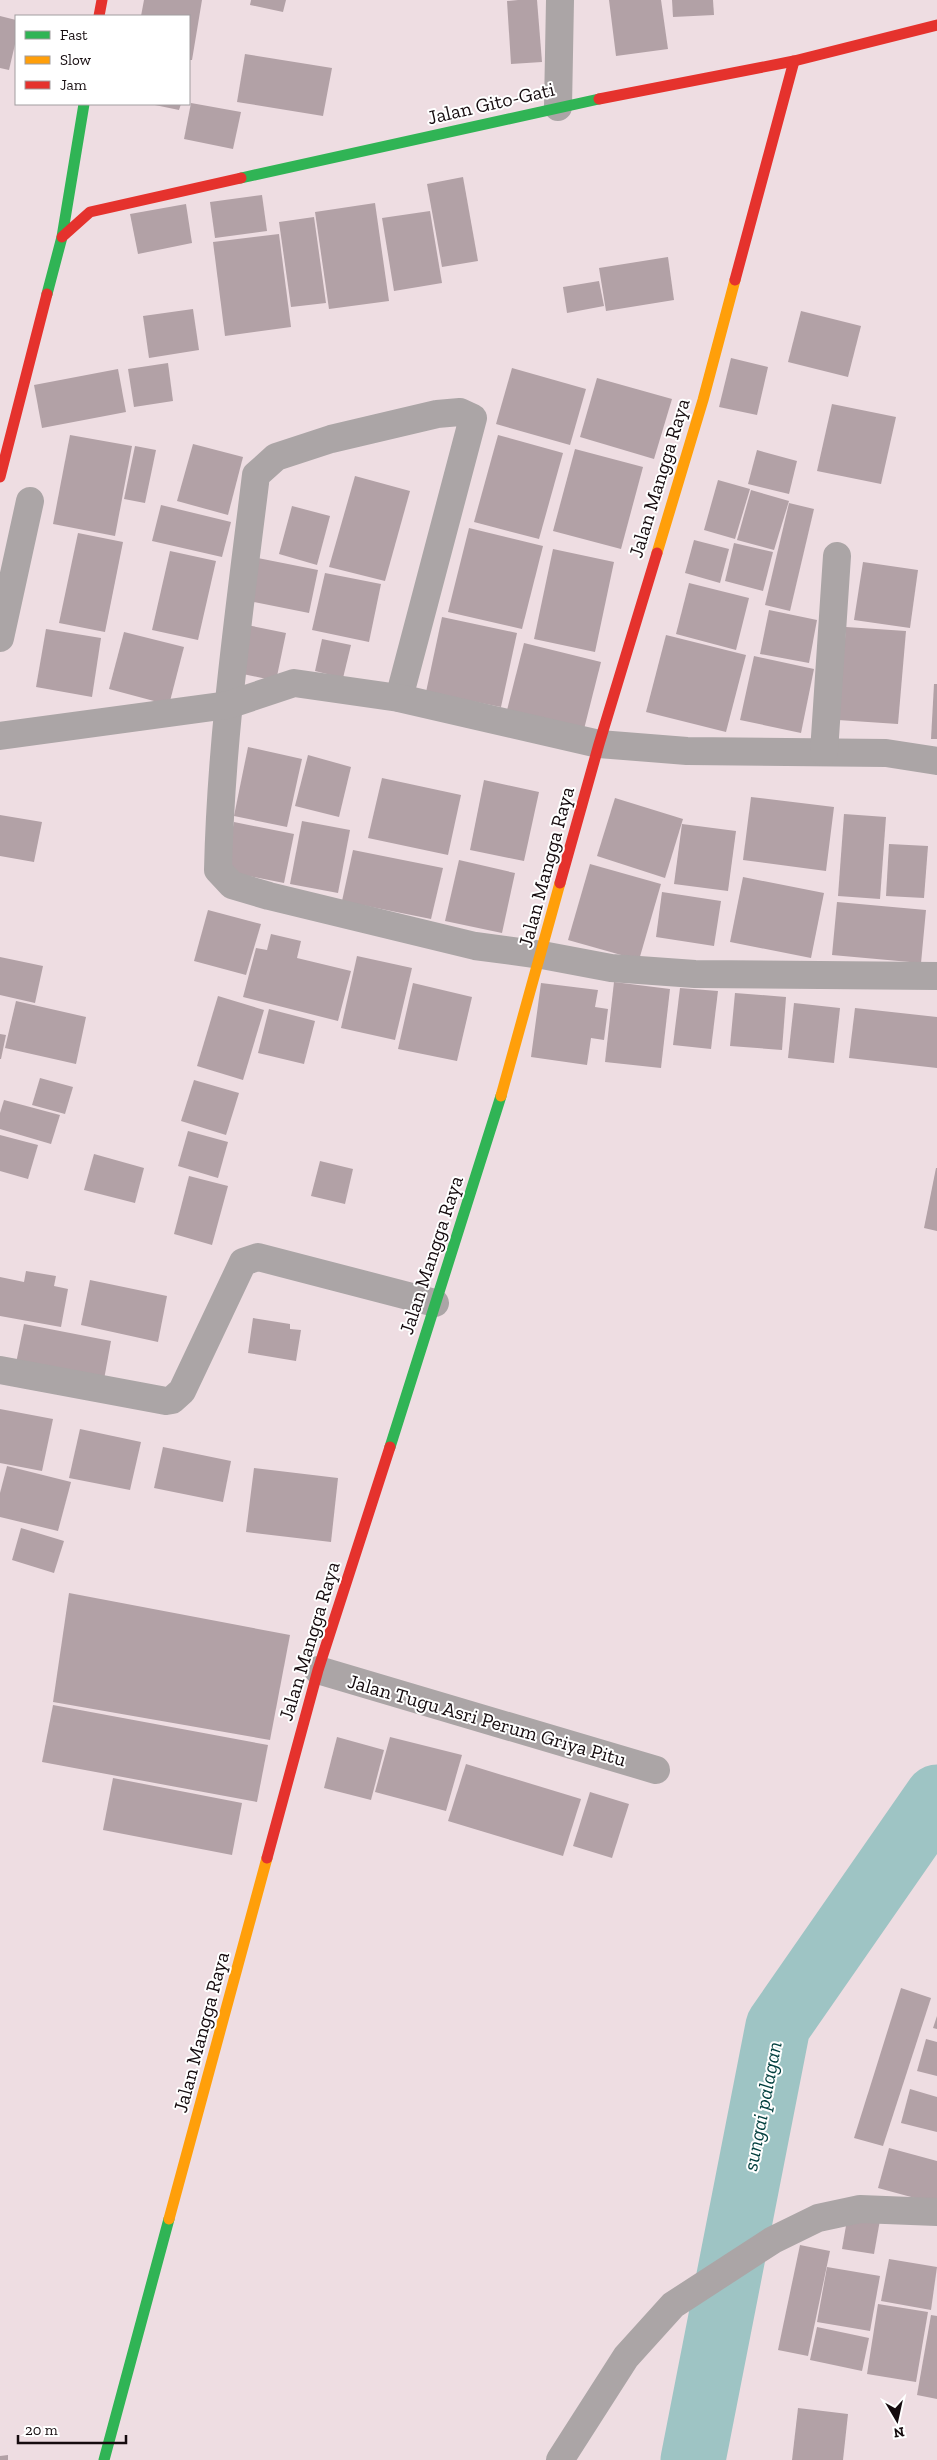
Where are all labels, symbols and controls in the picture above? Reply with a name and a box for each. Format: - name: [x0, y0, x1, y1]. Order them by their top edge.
- legend: [15, 15, 190, 105]
- text: Fast: [60, 26, 88, 44]
- text: Slow: [60, 51, 92, 69]
- text: Jam: [60, 76, 87, 94]
- street label: Jalan Gito-Gati: [425, 77, 557, 129]
- street label: Jalan Mangga Raya: [623, 395, 695, 561]
- street label: Jalan Mangga Raya: [513, 784, 579, 950]
- street label: Jalan Mangga Raya: [394, 1172, 468, 1337]
- street label: Jalan Mangga Raya: [273, 1558, 345, 1724]
- street label: Jalan Tugu Asri Perum Griya Pitu: [345, 1669, 629, 1771]
- street label: Jalan Mangga Raya: [168, 1949, 234, 2115]
- water label: sungai palagan: [737, 2039, 787, 2173]
- north arrow: [872, 2395, 922, 2445]
- scale bar: [18, 2412, 125, 2444]
- text: 20 m: [25, 2421, 58, 2439]
- text: N: [892, 2423, 906, 2442]

